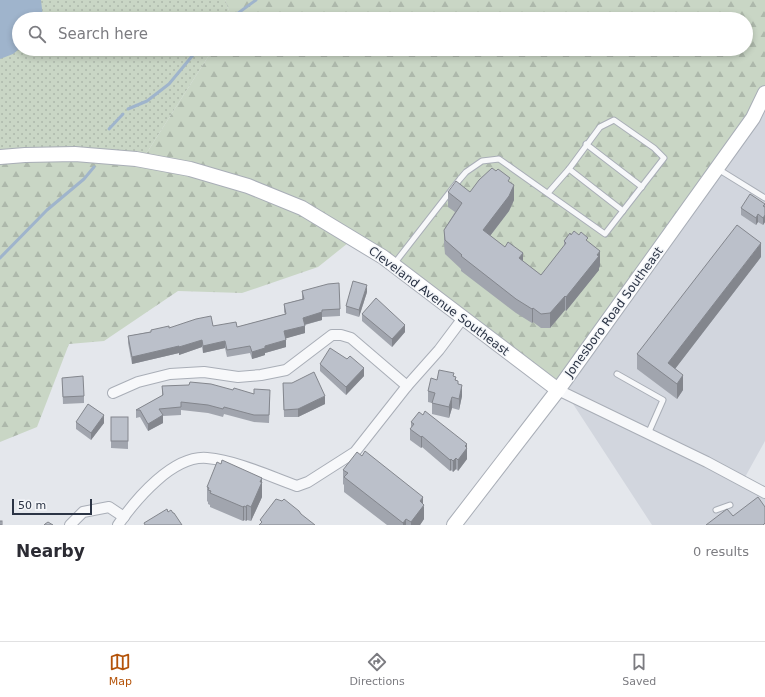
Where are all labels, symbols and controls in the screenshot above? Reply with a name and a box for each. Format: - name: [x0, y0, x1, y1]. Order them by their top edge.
- search box: [12, 12, 753, 56]
- icon: search: [26, 23, 48, 45]
- text: Search here: [58, 25, 148, 43]
- street label: Cleveland Avenue Southeast: [366, 244, 512, 359]
- street label: Jonesboro Road Southeast: [561, 244, 666, 381]
- scale bar: [12, 497, 92, 516]
- text: 50 m: [18, 499, 46, 512]
- text: Nearby: [16, 541, 85, 561]
- text: 0 results: [693, 544, 749, 559]
- tab: Map: [109, 651, 132, 688]
- tab: Directions: [349, 651, 405, 688]
- tab: Saved: [622, 651, 656, 688]

